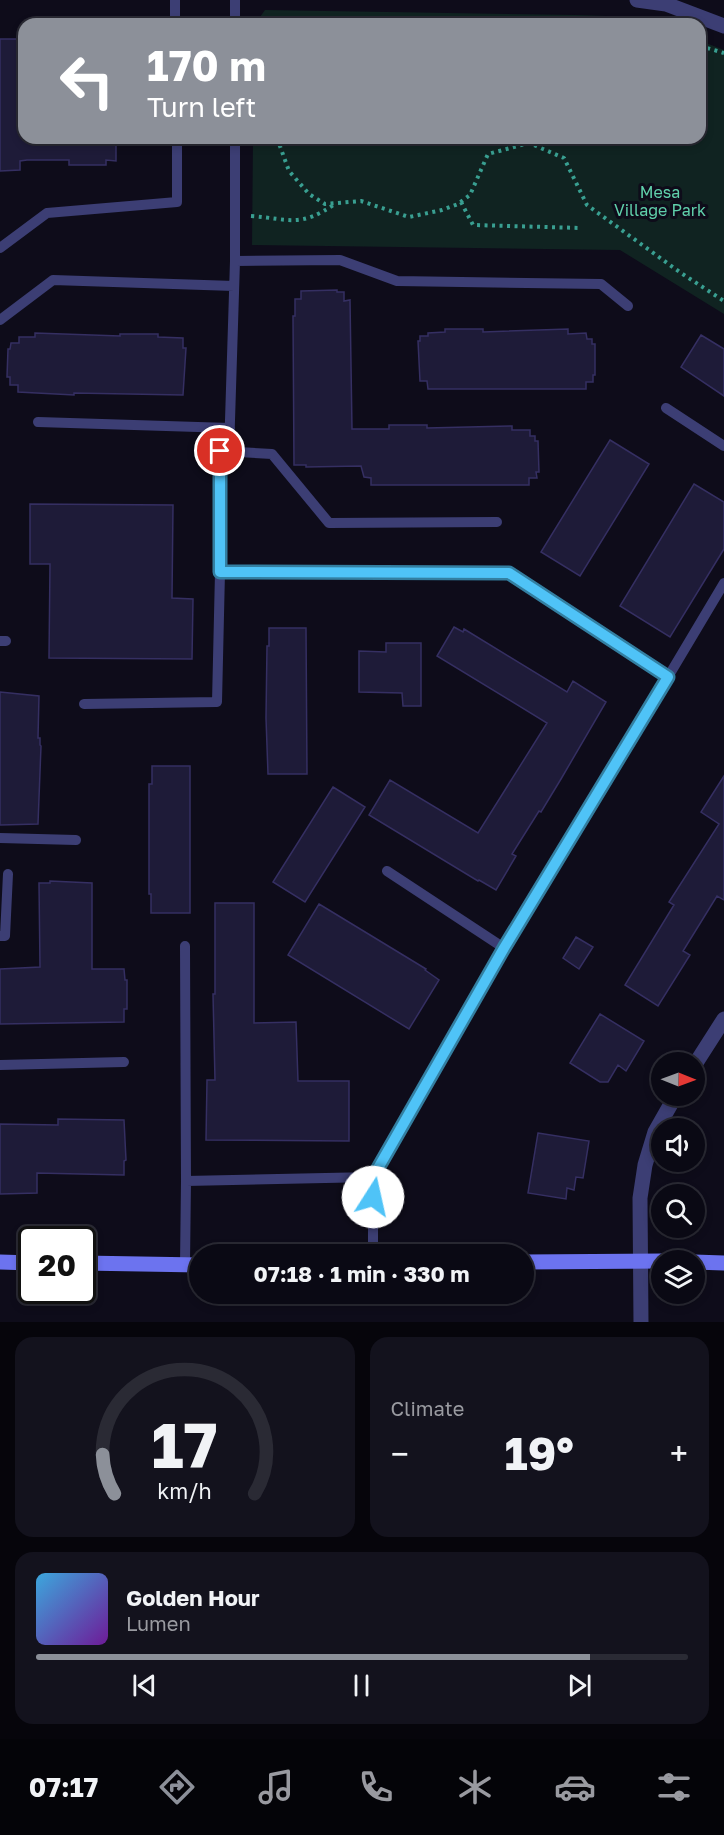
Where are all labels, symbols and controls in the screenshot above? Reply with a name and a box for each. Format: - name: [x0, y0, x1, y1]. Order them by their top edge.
- text: 170 m: [147, 40, 266, 90]
- icon: left: [48, 42, 126, 120]
- text: Turn left: [147, 91, 256, 123]
- park label: Mesa Village Park: [614, 182, 706, 220]
- pin: [194, 425, 245, 476]
- icon: arrive: [203, 434, 236, 467]
- north arrow: [651, 1052, 705, 1106]
- map controls: [651, 1052, 705, 1304]
- button: sound: [651, 1118, 705, 1172]
- position arrow: [341, 1165, 405, 1229]
- button: search: [651, 1184, 705, 1238]
- speed limit sign: 20: [18, 1226, 96, 1304]
- button: layers: [651, 1250, 705, 1304]
- text: 07:18 · 1 min · 330 m: [253, 1260, 470, 1287]
- text: Climate: [391, 1396, 464, 1420]
- text: 17: [152, 1407, 218, 1482]
- text: 19°: [505, 1426, 574, 1480]
- text: −: [391, 1434, 409, 1473]
- text: +: [670, 1434, 688, 1473]
- text: km/h: [157, 1478, 212, 1504]
- text: Golden Hour: [126, 1584, 260, 1611]
- text: Lumen: [126, 1611, 191, 1635]
- icon: previous: [128, 1669, 161, 1702]
- icon: pause: [345, 1669, 378, 1702]
- icon: next: [563, 1669, 596, 1702]
- icon: directions: [156, 1766, 198, 1808]
- icon: music: [255, 1766, 297, 1808]
- icon: phone: [355, 1766, 397, 1808]
- icon: climate: [454, 1766, 496, 1808]
- icon: car: [554, 1766, 596, 1808]
- icon: filters: [653, 1766, 695, 1808]
- text: 07:17: [29, 1771, 98, 1803]

